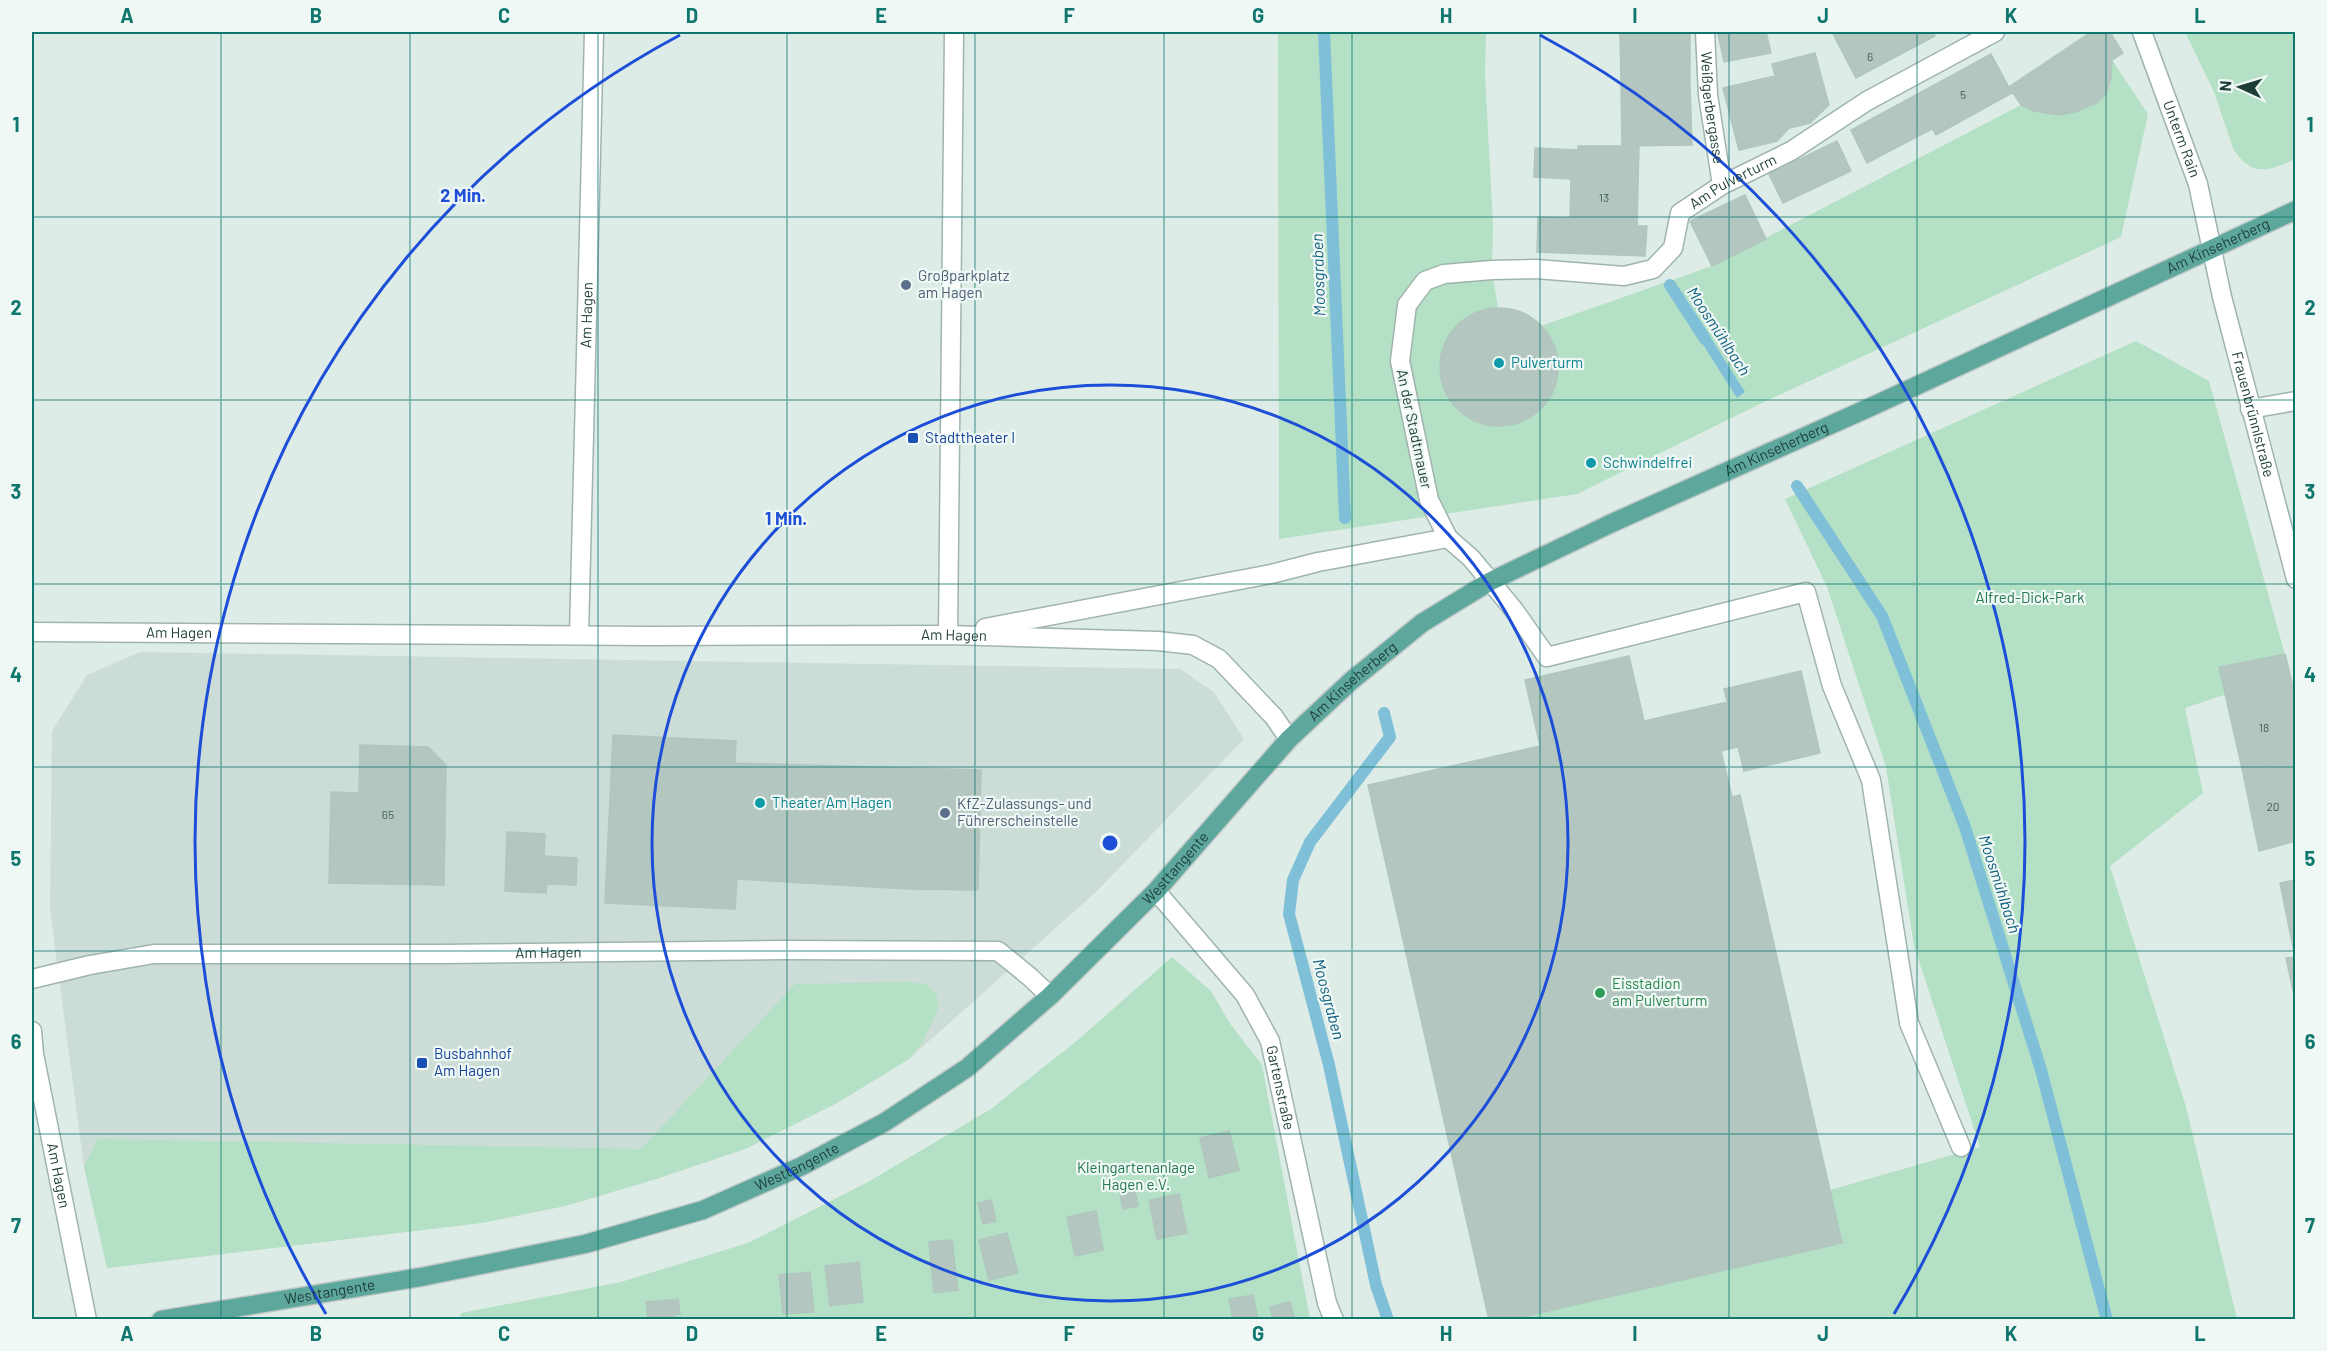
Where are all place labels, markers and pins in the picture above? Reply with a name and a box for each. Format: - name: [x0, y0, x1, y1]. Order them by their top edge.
- place label: Großparkplatz am Hagen: [918, 266, 1010, 301]
- marker: Großparkplatz am Hagen: [899, 278, 913, 292]
- place label: Pulverturm: [1511, 353, 1583, 371]
- marker: Pulverturm: [1492, 356, 1506, 370]
- place label: Stadttheater I: [925, 428, 1015, 446]
- marker: Stadttheater I: [906, 431, 920, 445]
- place label: Schwindelfrei: [1603, 453, 1692, 471]
- marker: Schwindelfrei: [1584, 456, 1598, 470]
- place label: Theater Am Hagen: [772, 793, 892, 811]
- place label: KfZ-Zulassungs- und Führerscheinstelle: [957, 794, 1092, 829]
- marker: Theater Am Hagen: [753, 796, 767, 810]
- marker: KfZ-Zulassungs- und Führerscheinstelle: [938, 806, 952, 820]
- centre of rings: [1100, 833, 1120, 853]
- place label: Eisstadion am Pulverturm: [1612, 974, 1707, 1009]
- marker: Eisstadion am Pulverturm: [1593, 986, 1607, 1000]
- place label: Busbahnhof Am Hagen: [434, 1044, 512, 1079]
- marker: Busbahnhof Am Hagen: [415, 1056, 429, 1070]

